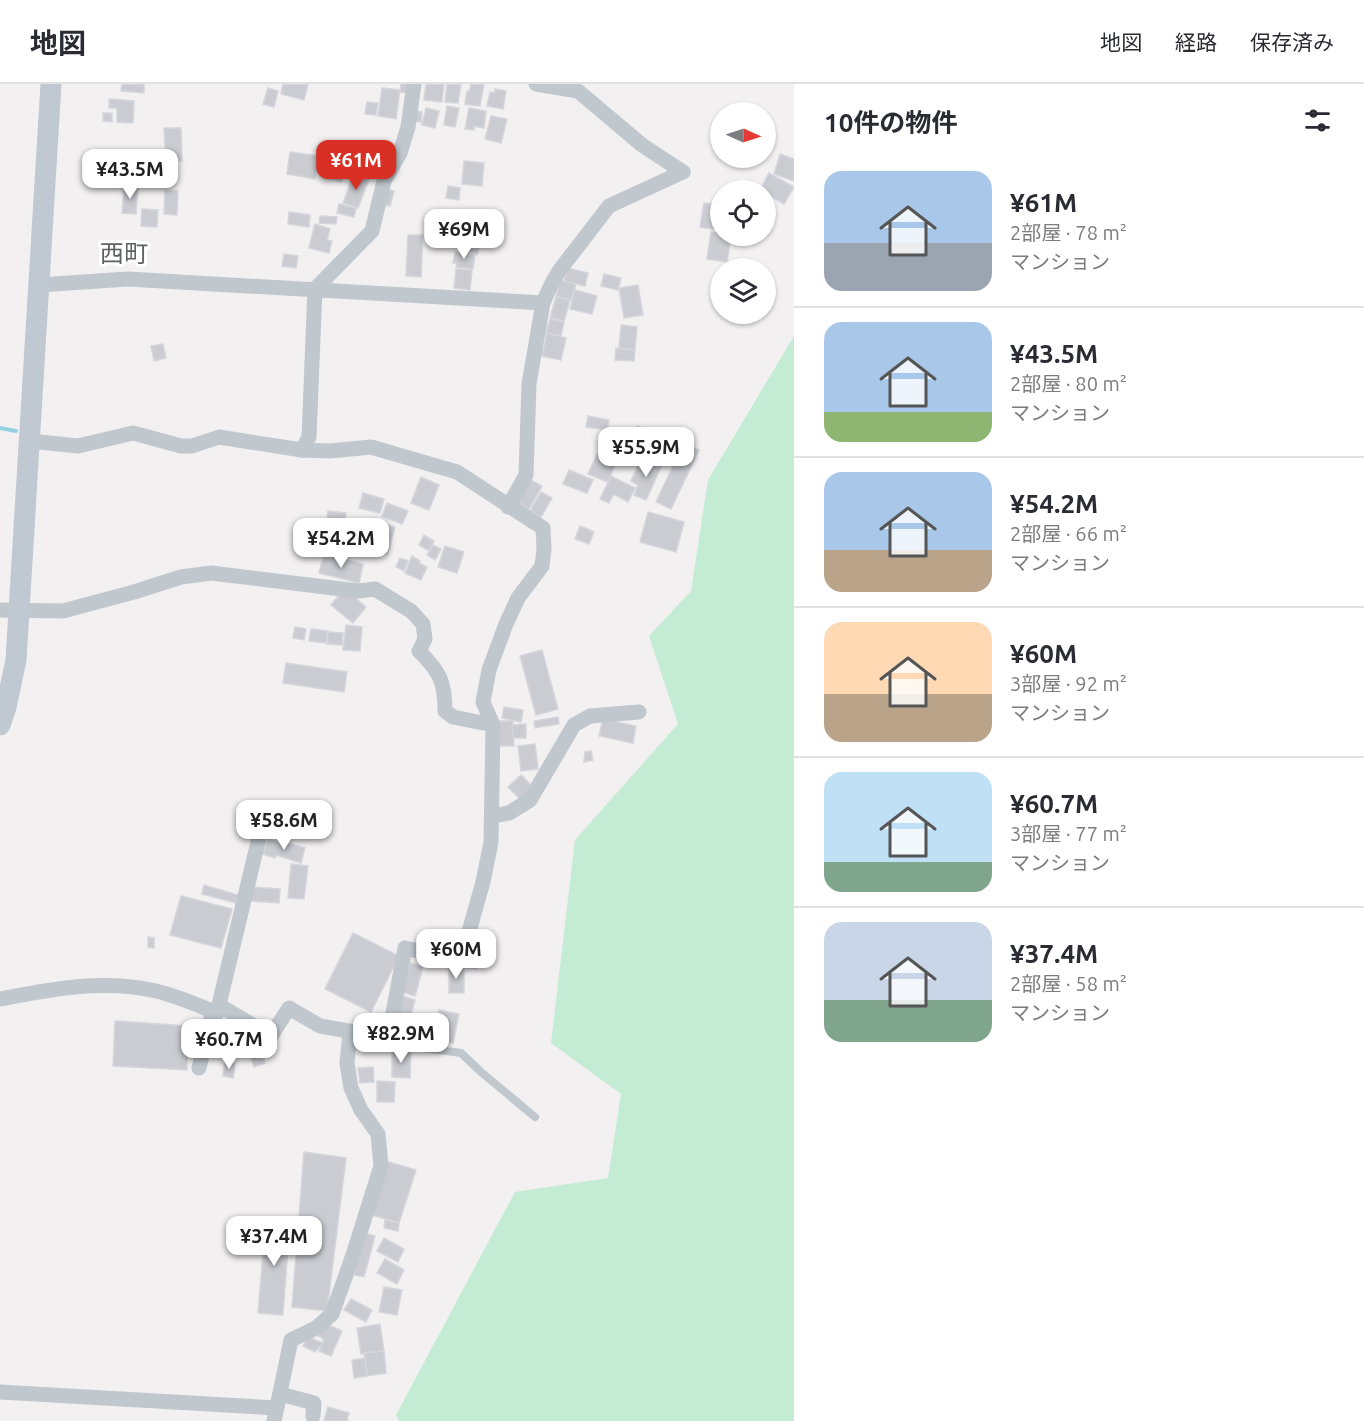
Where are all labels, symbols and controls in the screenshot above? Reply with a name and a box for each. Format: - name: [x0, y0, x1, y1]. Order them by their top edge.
- text: 地図: [30, 27, 86, 58]
- text: 地図: [1100, 30, 1142, 54]
- text: 経路: [1175, 30, 1217, 54]
- text: 保存済み: [1250, 30, 1334, 54]
- north arrow: [710, 102, 776, 168]
- map controls: [710, 102, 776, 324]
- icon: filters: [1301, 104, 1334, 137]
- text: 10件の物件: [824, 108, 957, 137]
- pin: ¥61M: [320, 140, 392, 191]
- text: ¥61M: [330, 148, 382, 171]
- pin: ¥43.5M: [81, 149, 179, 200]
- text: ¥43.5M: [96, 157, 164, 180]
- button: locate: [710, 180, 776, 246]
- text: ¥61M: [1010, 188, 1077, 217]
- icon: home: [872, 195, 944, 267]
- pin: ¥69M: [428, 209, 500, 260]
- text: ¥69M: [438, 217, 490, 240]
- text: 2部屋 · 78 m²: [1010, 221, 1127, 244]
- district label: 西町: [100, 240, 148, 267]
- text: マンション: [1010, 250, 1110, 273]
- button: layers: [710, 258, 776, 324]
- text: ¥43.5M: [1010, 339, 1098, 368]
- icon: home: [872, 346, 944, 418]
- text: 2部屋 · 80 m²: [1010, 372, 1127, 395]
- text: マンション: [1010, 401, 1110, 424]
- pin: ¥55.9M: [597, 427, 695, 478]
- text: ¥55.9M: [612, 435, 680, 458]
- text: ¥54.2M: [1010, 489, 1098, 518]
- icon: home: [872, 496, 944, 568]
- pin: ¥54.2M: [292, 518, 390, 569]
- text: 2部屋 · 66 m²: [1010, 522, 1127, 545]
- text: ¥54.2M: [307, 526, 375, 549]
- text: マンション: [1010, 551, 1110, 574]
- text: ¥60M: [1010, 639, 1077, 668]
- icon: home: [872, 646, 944, 718]
- text: 3部屋 · 92 m²: [1010, 672, 1127, 695]
- text: マンション: [1010, 701, 1110, 724]
- text: ¥60.7M: [1010, 789, 1098, 818]
- icon: home: [872, 796, 944, 868]
- pin: ¥58.6M: [235, 800, 333, 851]
- text: ¥58.6M: [250, 808, 318, 831]
- text: 3部屋 · 77 m²: [1010, 822, 1127, 845]
- text: マンション: [1010, 851, 1110, 874]
- pin: ¥60M: [420, 929, 492, 980]
- text: ¥60M: [430, 937, 482, 960]
- text: ¥37.4M: [1010, 939, 1098, 968]
- icon: home: [872, 946, 944, 1018]
- text: 2部屋 · 58 m²: [1010, 972, 1127, 995]
- text: マンション: [1010, 1001, 1110, 1024]
- pin: ¥82.9M: [352, 1013, 450, 1064]
- pin: ¥60.7M: [180, 1019, 278, 1070]
- text: ¥82.9M: [367, 1021, 435, 1044]
- text: ¥60.7M: [195, 1027, 263, 1050]
- pin: ¥37.4M: [225, 1216, 323, 1267]
- text: ¥37.4M: [240, 1224, 308, 1247]

